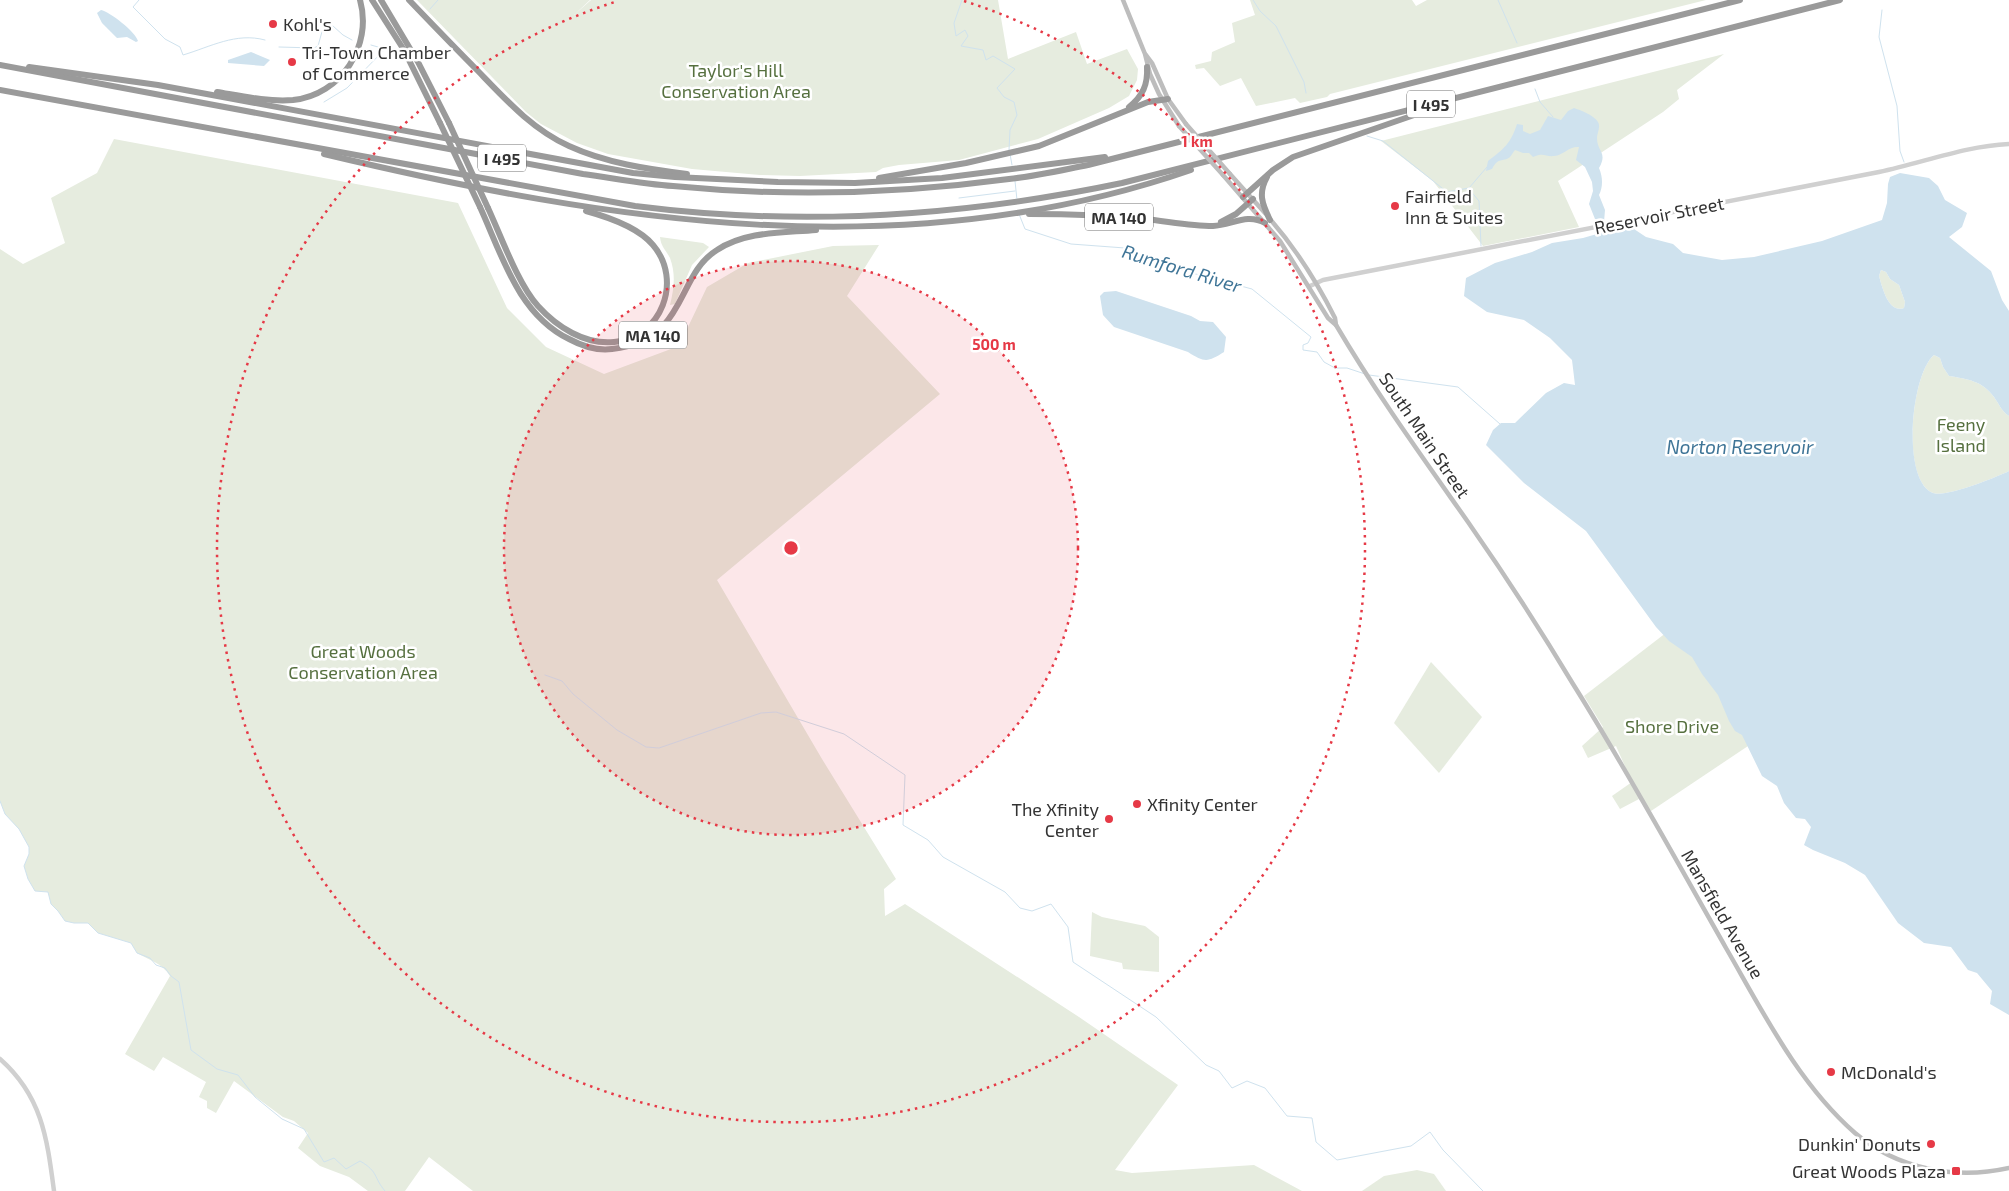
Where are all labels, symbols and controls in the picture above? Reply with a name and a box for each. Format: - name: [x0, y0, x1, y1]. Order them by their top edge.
- place label: Kohl's: [283, 13, 332, 35]
- marker: Kohl's: [267, 18, 279, 30]
- place label: Tri-Town Chamber of Commerce: [302, 41, 451, 84]
- marker: Tri-Town Chamber of Commerce: [286, 56, 298, 68]
- park label: Taylor's Hill Conservation Area: [661, 59, 811, 102]
- road number: I 495: [1407, 90, 1455, 118]
- text: 1 km: [1181, 132, 1213, 150]
- road number: I 495: [478, 144, 526, 172]
- place label: Fairfield Inn & Suites: [1405, 185, 1503, 228]
- street label: Reservoir Street: [1592, 192, 1726, 238]
- marker: Fairfield Inn & Suites: [1389, 200, 1401, 212]
- road number: MA 140: [1085, 203, 1153, 230]
- water label: Rumford River: [1119, 239, 1245, 297]
- road number: MA 140: [619, 322, 687, 348]
- text: 500 m: [972, 335, 1016, 353]
- street label: South Main Street: [1375, 368, 1475, 502]
- park label: Feeny Island: [1936, 413, 1986, 456]
- water label: Norton Reservoir: [1667, 435, 1814, 458]
- centre of rings: [782, 539, 800, 557]
- park label: Great Woods Conservation Area: [288, 640, 438, 683]
- park label: Shore Drive: [1625, 715, 1719, 737]
- place label: Xfinity Center: [1147, 793, 1258, 815]
- place label: The Xfinity Center: [1011, 798, 1099, 841]
- marker: Xfinity Center: [1131, 798, 1143, 810]
- marker: The Xfinity Center: [1103, 813, 1115, 825]
- street label: Mansfield Avenue: [1677, 846, 1769, 982]
- place label: McDonald's: [1841, 1061, 1937, 1083]
- marker: McDonald's: [1825, 1066, 1837, 1078]
- place label: Dunkin' Donuts: [1798, 1133, 1921, 1155]
- marker: Dunkin' Donuts: [1925, 1138, 1937, 1150]
- place label: Great Woods Plaza: [1792, 1160, 1946, 1182]
- marker: Great Woods Plaza: [1950, 1165, 1962, 1177]

